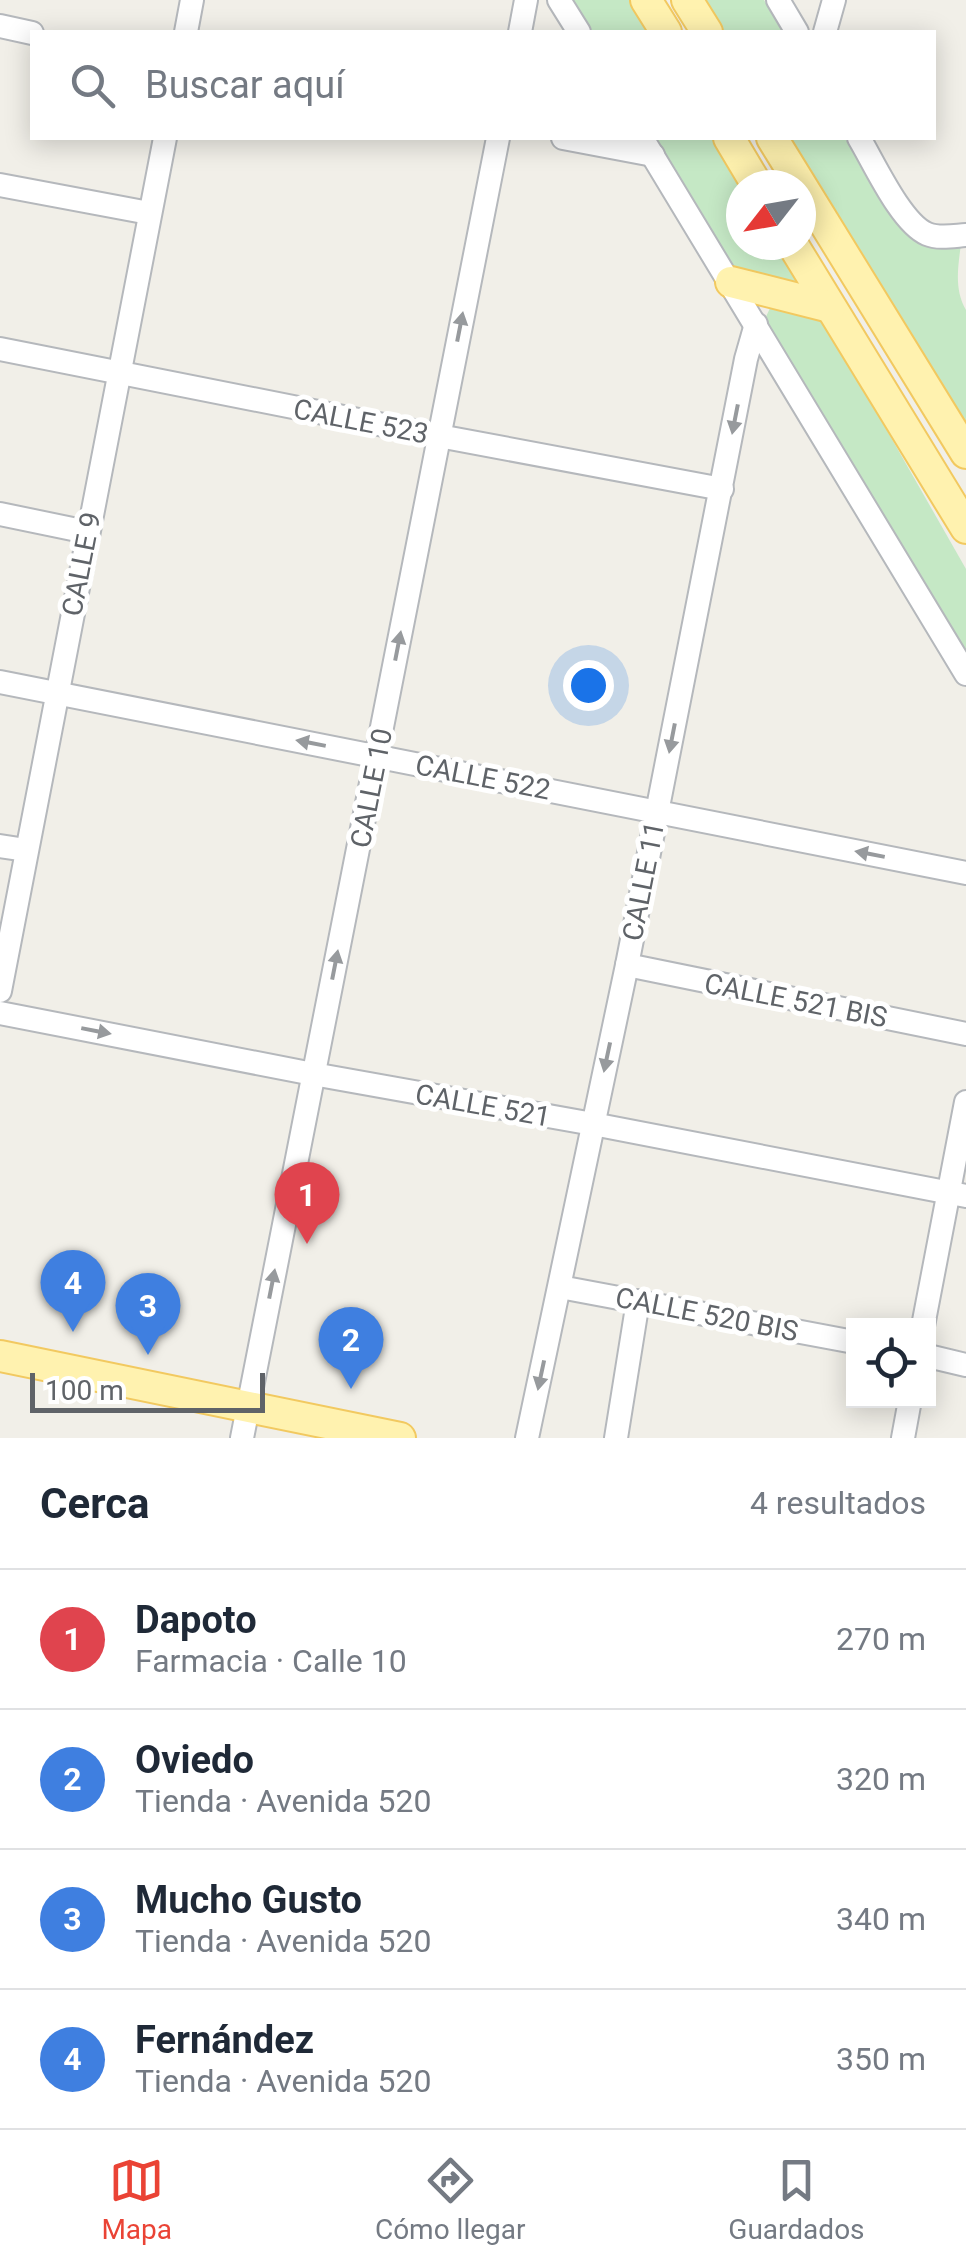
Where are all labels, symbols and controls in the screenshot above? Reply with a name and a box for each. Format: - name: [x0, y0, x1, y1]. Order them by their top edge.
- search box: [30, 30, 936, 140]
- icon: search: [65, 58, 120, 113]
- text: Buscar aquí: [145, 63, 345, 107]
- north arrow: [726, 170, 816, 260]
- one-way arrow: [453, 312, 469, 343]
- street label: CALLE 523: [291, 392, 431, 451]
- one-way arrow: [726, 404, 742, 435]
- street label: CALLE 9: [55, 509, 108, 619]
- one-way arrow: [391, 631, 407, 662]
- your location: [563, 660, 614, 711]
- one-way arrow: [663, 723, 679, 754]
- street label: CALLE 10: [344, 726, 399, 851]
- one-way arrow: [295, 735, 326, 751]
- street label: CALLE 522: [413, 748, 553, 807]
- street label: CALLE 11: [616, 819, 671, 944]
- one-way arrow: [855, 845, 886, 861]
- one-way arrow: [328, 949, 344, 980]
- street label: CALLE 521 BIS: [702, 967, 890, 1034]
- one-way arrow: [80, 1024, 111, 1040]
- one-way arrow: [599, 1041, 615, 1072]
- street label: CALLE 521: [413, 1077, 553, 1134]
- pin: 1: [274, 1162, 340, 1244]
- pin: 4: [40, 1250, 106, 1332]
- one-way arrow: [265, 1268, 281, 1299]
- pin: 3: [116, 1272, 180, 1355]
- street label: CALLE 520 BIS: [613, 1281, 801, 1348]
- pin: 2: [318, 1306, 384, 1389]
- map controls: [846, 1318, 936, 1408]
- button: locate: [846, 1318, 936, 1408]
- one-way arrow: [533, 1360, 548, 1391]
- scale bar: [30, 1368, 265, 1412]
- text: 100 m: [45, 1374, 124, 1407]
- text: Cerca: [40, 1479, 150, 1528]
- text: 4 resultados: [750, 1484, 926, 1522]
- text: Dapoto: [135, 1598, 257, 1642]
- text: 1: [63, 1620, 82, 1658]
- text: 270 m: [836, 1620, 926, 1658]
- text: Farmacia · Calle 10: [135, 1642, 407, 1680]
- text: Oviedo: [135, 1738, 254, 1782]
- text: 2: [63, 1760, 82, 1798]
- text: 320 m: [836, 1760, 926, 1798]
- text: Tienda · Avenida 520: [135, 1782, 431, 1820]
- text: Mucho Gusto: [135, 1878, 362, 1922]
- text: 3: [63, 1900, 82, 1938]
- text: 340 m: [836, 1900, 926, 1938]
- text: Tienda · Avenida 520: [135, 1922, 431, 1960]
- text: Fernández: [135, 2018, 314, 2062]
- text: 4: [63, 2040, 82, 2078]
- text: 350 m: [836, 2040, 926, 2078]
- text: Tienda · Avenida 520: [135, 2062, 431, 2100]
- tab: Mapa: [101, 2153, 172, 2246]
- tab: Cómo llegar: [375, 2153, 526, 2246]
- tab: Guardados: [728, 2153, 865, 2246]

